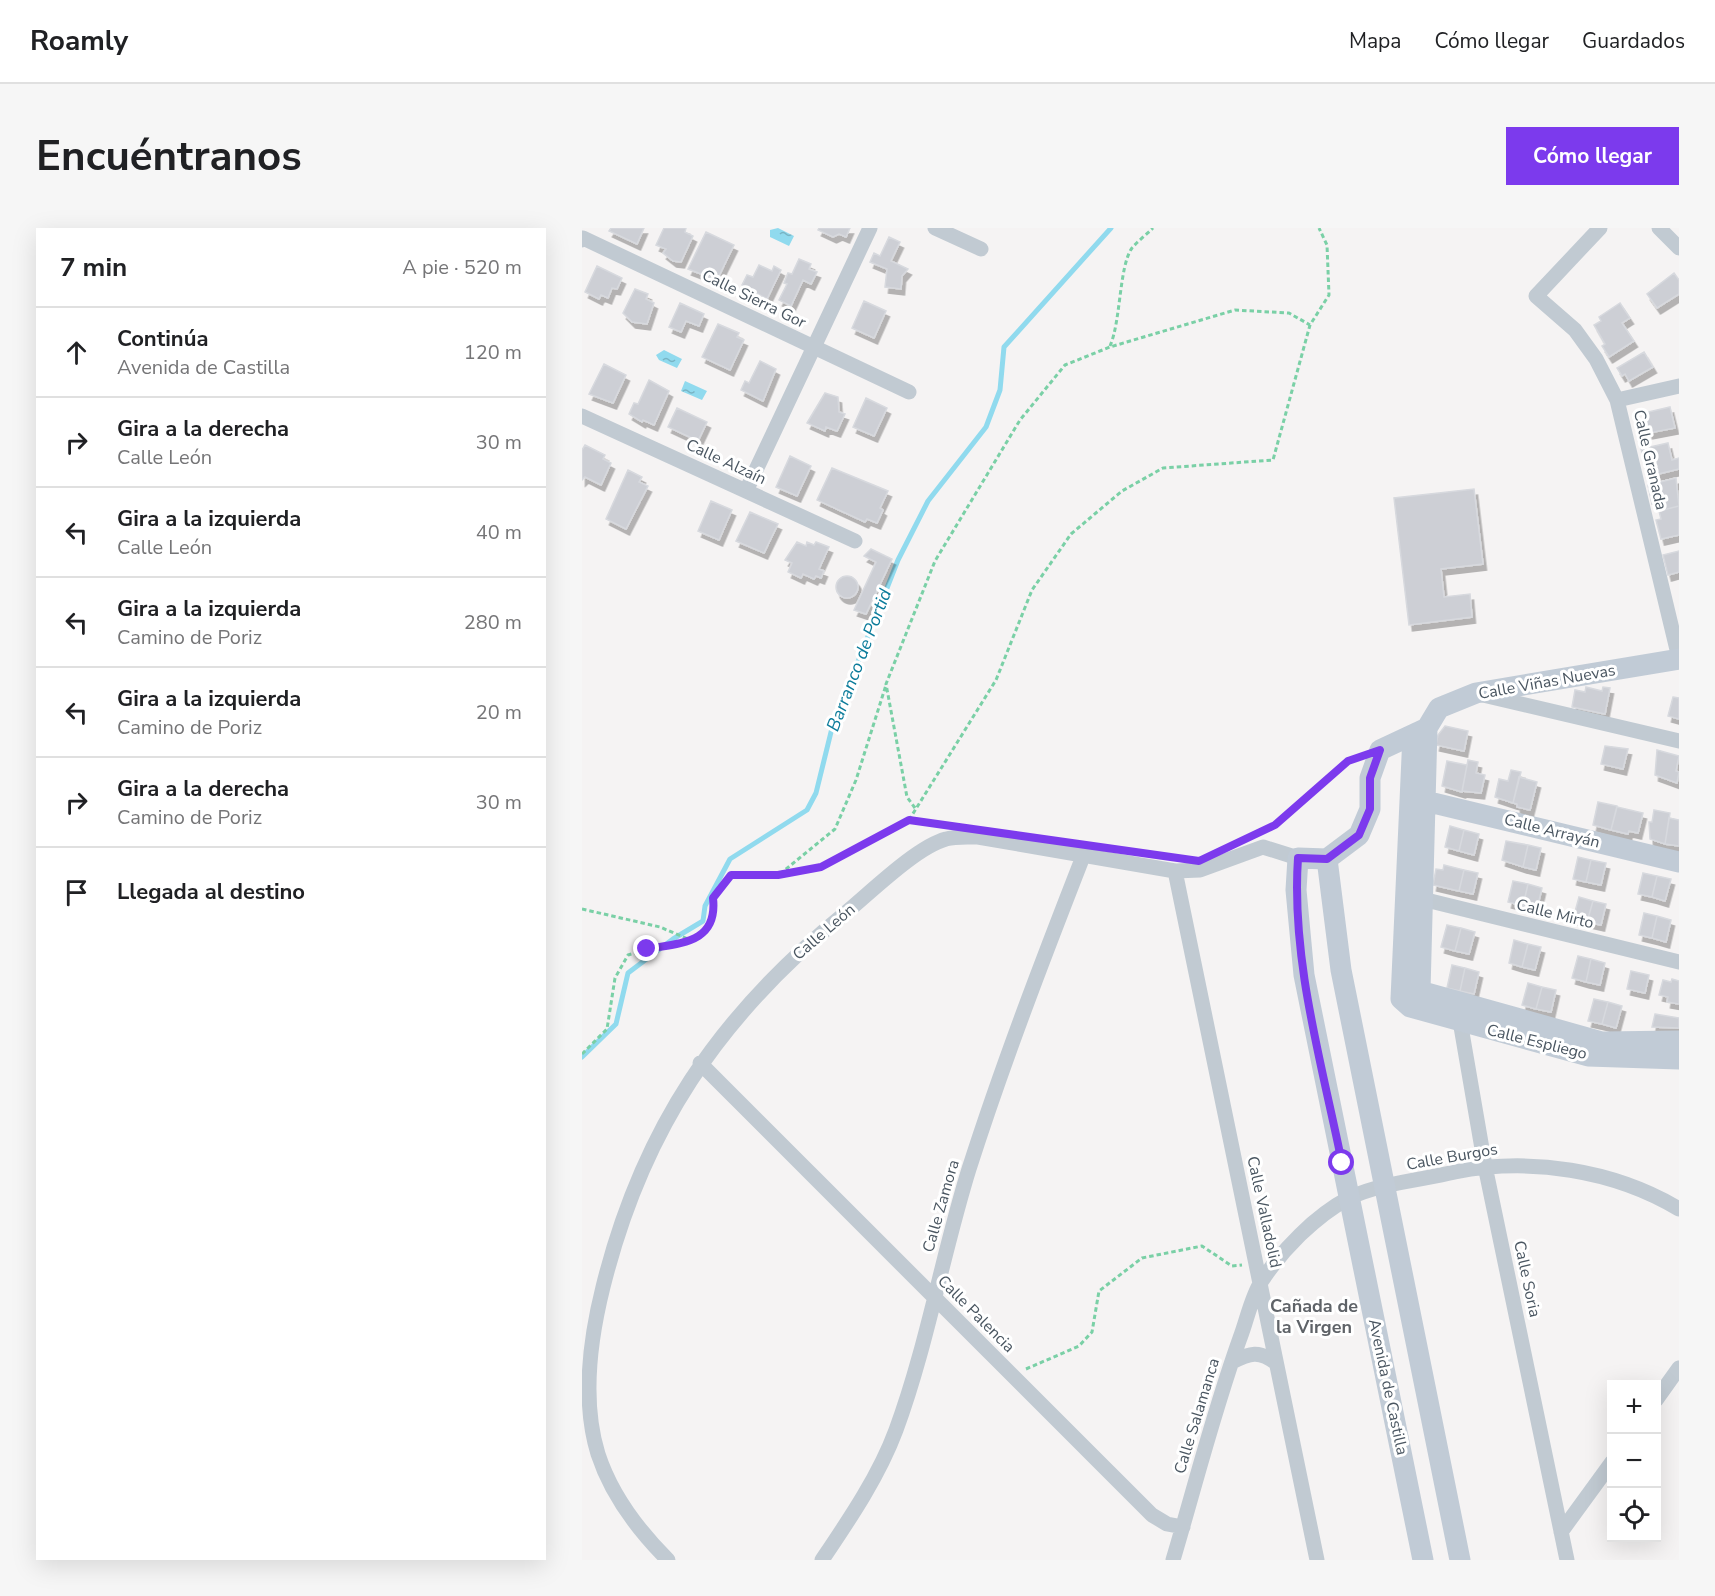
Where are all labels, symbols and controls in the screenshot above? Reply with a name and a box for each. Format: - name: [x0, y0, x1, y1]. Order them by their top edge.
- text: Roamly: [30, 22, 128, 60]
- text: Mapa: [1349, 27, 1401, 55]
- text: Cómo llegar: [1434, 27, 1549, 55]
- text: Guardados: [1582, 27, 1685, 55]
- button: Cómo llegar: [1506, 127, 1679, 185]
- text: Encuéntranos: [36, 128, 302, 185]
- text: 7 min: [60, 250, 127, 285]
- text: A pie · 520 m: [402, 254, 522, 281]
- street label: Calle Sierra Gor: [698, 264, 810, 334]
- text: Continúa: [117, 324, 208, 354]
- icon: ahead: [60, 336, 93, 369]
- text: 120 m: [464, 339, 522, 366]
- text: Avenida de Castilla: [117, 354, 290, 381]
- street label: Calle Granada: [1628, 408, 1672, 512]
- text: Gira a la derecha: [117, 414, 289, 444]
- icon: right: [60, 426, 93, 459]
- text: 30 m: [476, 429, 522, 456]
- street label: Calle Alzaín: [682, 434, 770, 490]
- text: Calle León: [117, 444, 212, 471]
- text: Gira a la izquierda: [117, 504, 301, 534]
- icon: left: [60, 516, 93, 549]
- text: 40 m: [476, 519, 522, 546]
- text: Calle León: [117, 534, 212, 561]
- water label: Barranco de Portid: [821, 585, 897, 735]
- text: Gira a la izquierda: [117, 594, 301, 624]
- icon: left: [60, 606, 93, 639]
- text: 280 m: [464, 609, 522, 636]
- text: Camino de Poriz: [117, 624, 262, 651]
- street label: Calle Viñas Nuevas: [1477, 659, 1617, 705]
- text: Gira a la izquierda: [117, 684, 301, 714]
- icon: left: [60, 696, 93, 729]
- text: 20 m: [476, 699, 522, 726]
- text: Camino de Poriz: [117, 714, 262, 741]
- text: Gira a la derecha: [117, 774, 289, 804]
- icon: right: [60, 786, 93, 819]
- text: 30 m: [476, 789, 522, 816]
- text: Camino de Poriz: [117, 804, 262, 831]
- street label: Calle Arrayán: [1502, 808, 1602, 854]
- icon: arrive: [60, 876, 93, 909]
- text: Llegada al destino: [117, 877, 305, 907]
- street label: Calle Mirto: [1514, 894, 1596, 934]
- street label: Calle León: [788, 899, 860, 965]
- route end: [633, 935, 659, 961]
- street label: Calle Espliego: [1485, 1019, 1589, 1065]
- street label: Calle Burgos: [1405, 1138, 1499, 1176]
- route start: [1328, 1149, 1354, 1175]
- street label: Calle Valladolid: [1241, 1154, 1287, 1270]
- street label: Calle Zamora: [917, 1157, 965, 1255]
- street label: Calle Soria: [1508, 1239, 1546, 1319]
- street label: Calle Palencia: [932, 1270, 1020, 1358]
- district label: Cañada de la Virgen: [1270, 1294, 1358, 1339]
- street label: Avenida de Castilla: [1363, 1317, 1413, 1457]
- street label: Calle Salamanca: [1169, 1356, 1225, 1476]
- map controls: [1607, 1380, 1661, 1542]
- button: +: [1607, 1380, 1661, 1434]
- button: −: [1607, 1434, 1661, 1488]
- button: locate: [1607, 1488, 1661, 1542]

